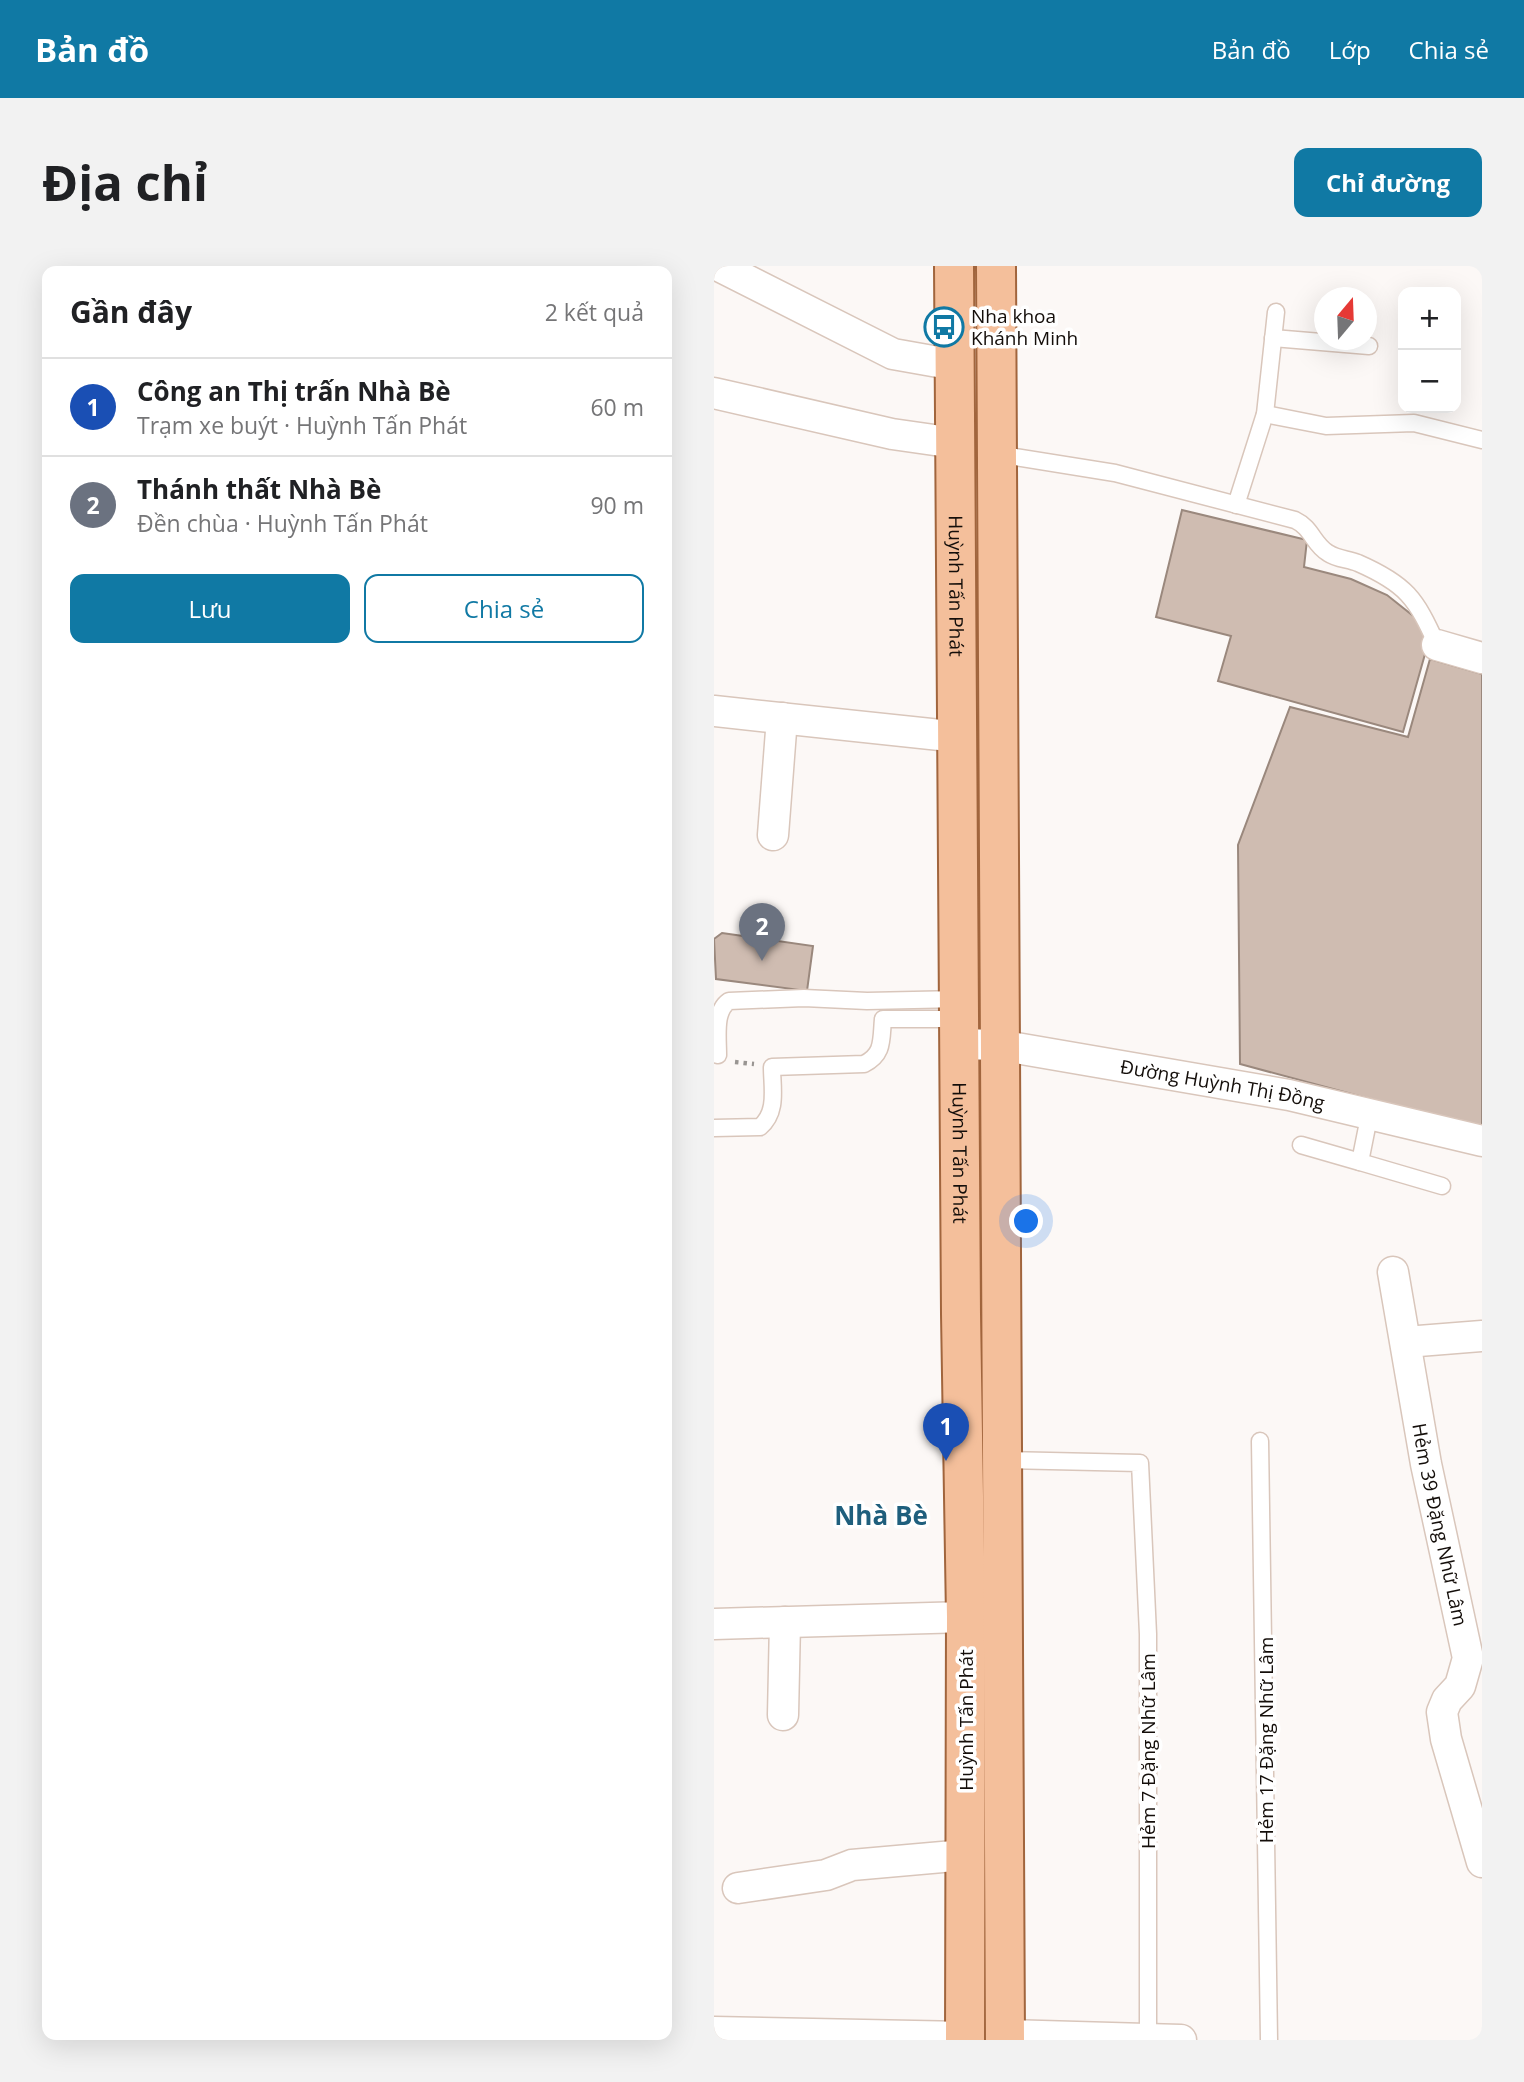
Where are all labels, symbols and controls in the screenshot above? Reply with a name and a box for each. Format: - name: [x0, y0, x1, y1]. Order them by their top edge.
- text: Bản đồ: [35, 27, 149, 72]
- text: Bản đồ: [1212, 33, 1291, 66]
- text: Lớp: [1329, 33, 1371, 66]
- text: Chia sẻ: [1409, 33, 1489, 66]
- button: Chỉ đường: [1294, 148, 1482, 217]
- text: Địa chỉ: [42, 149, 208, 215]
- north arrow: [1314, 287, 1377, 350]
- map controls: [1398, 287, 1461, 413]
- button: +: [1398, 287, 1461, 350]
- text: Gần đây: [70, 291, 192, 332]
- text: 2 kết quả: [545, 296, 644, 328]
- place label: Nha khoa Khánh Minh: [971, 303, 1078, 351]
- bus stop icon: Nha khoa Khánh Minh: [923, 306, 965, 348]
- button: −: [1398, 350, 1461, 413]
- text: Công an Thị trấn Nhà Bè: [137, 373, 451, 409]
- text: 1: [86, 391, 100, 423]
- text: 60 m: [590, 391, 644, 423]
- text: Trạm xe buýt · Huỳnh Tấn Phát: [137, 409, 467, 441]
- text: Thánh thất Nhà Bè: [137, 471, 381, 507]
- text: 2: [86, 489, 100, 521]
- text: 90 m: [590, 489, 644, 521]
- text: Đền chùa · Huỳnh Tấn Phát: [137, 507, 428, 539]
- street label: Huỳnh Tấn Phát: [943, 515, 970, 657]
- button: Lưu: [70, 574, 350, 643]
- button: Chia sẻ: [364, 574, 644, 643]
- pin: 2: [739, 903, 785, 961]
- street label: Đường Huỳnh Thị Đồng: [1118, 1053, 1327, 1116]
- street label: Huỳnh Tấn Phát: [946, 1082, 973, 1224]
- your location: [1009, 1204, 1043, 1238]
- pin: 1: [923, 1403, 969, 1461]
- street label: Hẻm 39 Đặng Nhữ Lâm: [1406, 1421, 1474, 1629]
- district label: Nhà Bè: [834, 1497, 928, 1533]
- street label: Hẻm 17 Đặng Nhữ Lâm: [1253, 1637, 1279, 1843]
- street label: Huỳnh Tấn Phát: [953, 1649, 979, 1791]
- street label: Hẻm 7 Đặng Nhữ Lâm: [1135, 1653, 1161, 1849]

